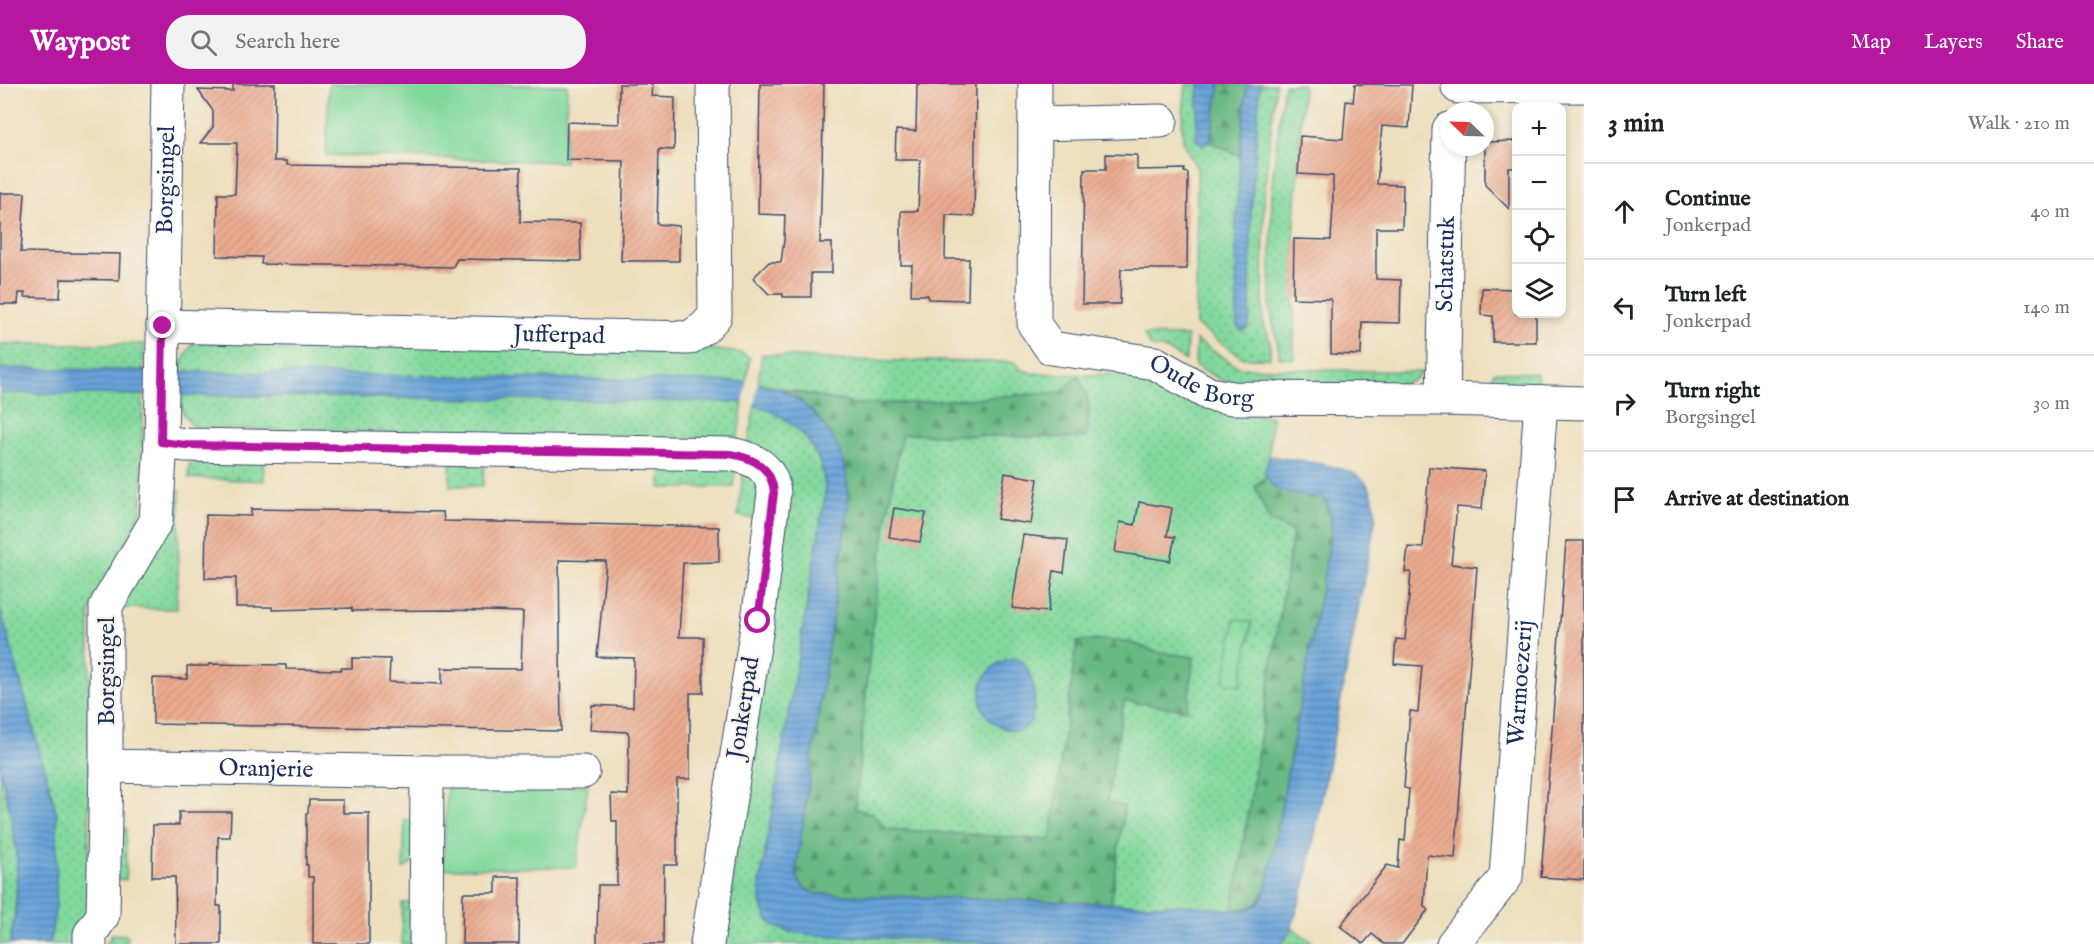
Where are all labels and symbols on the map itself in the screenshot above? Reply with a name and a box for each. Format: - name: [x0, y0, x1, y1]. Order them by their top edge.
- north arrow: [1440, 102, 1494, 156]
- street label: Borgsingel: [150, 125, 183, 235]
- street label: Schatstuk: [1429, 216, 1463, 312]
- route end: [149, 312, 175, 338]
- street label: Jufferpad: [510, 318, 605, 352]
- street label: Oude Borg: [1143, 347, 1255, 414]
- route start: [744, 607, 770, 633]
- street label: Borgsingel: [92, 616, 123, 725]
- street label: Warmoezerij: [1500, 619, 1540, 747]
- street label: Jonkerpad: [720, 654, 767, 764]
- street label: Oranjerie: [218, 753, 314, 785]

